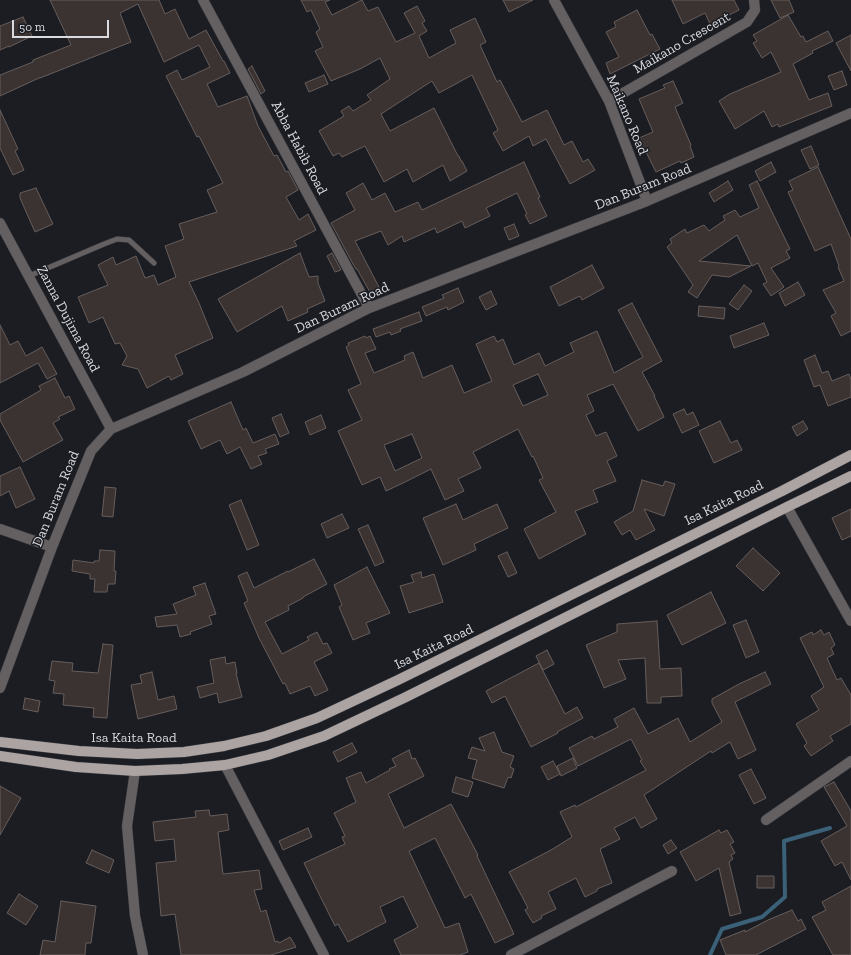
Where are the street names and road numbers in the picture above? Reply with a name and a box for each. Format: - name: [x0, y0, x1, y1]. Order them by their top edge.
- street label: Maikano Crescent: [631, 8, 733, 78]
- street label: Maikano Road: [603, 72, 651, 158]
- street label: Abba Habib Road: [267, 98, 331, 198]
- street label: Dan Buram Road: [593, 160, 693, 214]
- street label: Zanna Dujima Road: [33, 263, 103, 375]
- street label: Dan Buram Road: [292, 279, 392, 337]
- street label: Dan Buram Road: [29, 449, 83, 549]
- street label: Isa Kaita Road: [682, 477, 766, 529]
- street label: Isa Kaita Road: [392, 621, 476, 673]
- street label: Isa Kaita Road: [91, 730, 177, 746]

